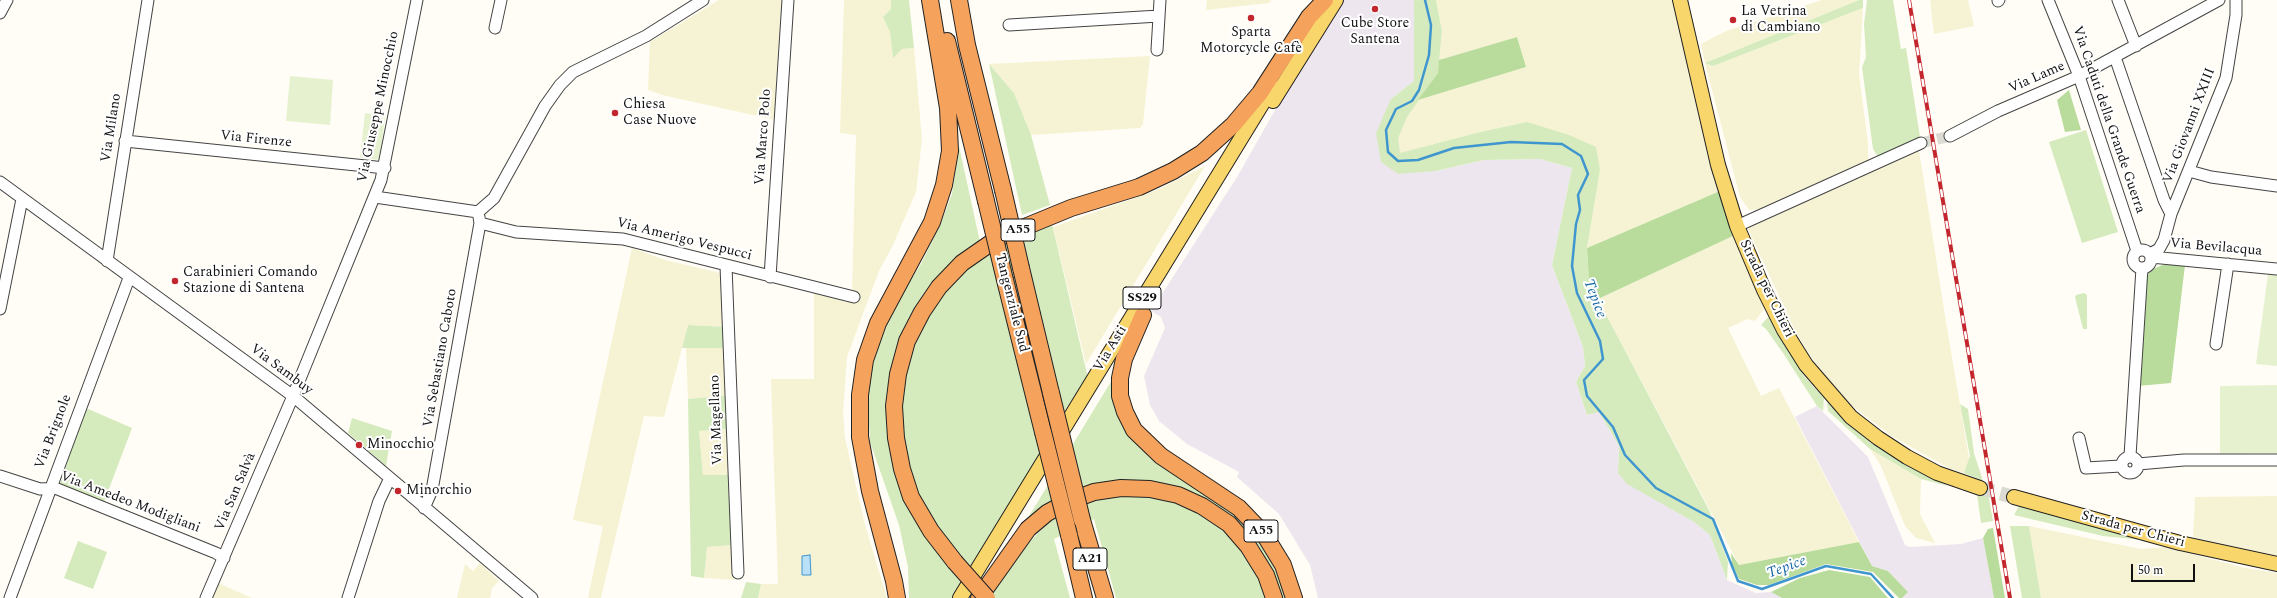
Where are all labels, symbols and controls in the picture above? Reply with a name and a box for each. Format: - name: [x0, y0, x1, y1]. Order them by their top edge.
- marker: Cube Store Santena: [1370, 4, 1380, 14]
- place label: La Vetrina di Cambiano: [1741, 4, 1820, 36]
- marker: Sparta Motorcycle Cafè: [1246, 13, 1256, 23]
- marker: La Vetrina di Cambiano: [1728, 15, 1738, 25]
- place label: Cube Store Santena: [1341, 16, 1409, 48]
- street label: Via Caduti della Grande Guerra: [2068, 24, 2148, 216]
- place label: Sparta Motorcycle Cafè: [1200, 25, 1302, 58]
- street label: Via Giuseppe Minocchio: [355, 30, 403, 184]
- street label: Via Lame: [2006, 58, 2068, 98]
- street label: Via Giovanni XXIII: [2160, 66, 2220, 186]
- street label: Via Marco Polo: [752, 88, 776, 186]
- street label: Via Milano: [98, 92, 126, 164]
- place label: Chiesa Case Nuove: [623, 97, 696, 130]
- marker: Chiesa Case Nuove: [610, 108, 620, 118]
- street label: Via Firenze: [219, 128, 293, 152]
- street label: Via Amerigo Vespucci: [615, 215, 753, 265]
- road number: A55: [1001, 219, 1035, 241]
- street label: Via Bevilacqua: [2169, 236, 2263, 260]
- street label: Strada per Chieri: [1735, 237, 1797, 341]
- street label: Tangenziale Sud: [991, 252, 1031, 354]
- place label: Carabinieri Comando Stazione di Santena: [183, 265, 317, 298]
- marker: Carabinieri Comando Stazione di Santena: [170, 276, 180, 286]
- water label: Tepice: [1578, 277, 1610, 321]
- street label: Via Sebastiano Caboto: [421, 287, 461, 429]
- road number: SS29: [1123, 287, 1161, 309]
- street label: Via Asti: [1091, 323, 1131, 375]
- street label: Via Sambuy: [246, 341, 316, 399]
- street label: Via Magellano: [707, 375, 727, 465]
- street label: Via Brignole: [32, 392, 76, 472]
- place label: Minocchio: [367, 437, 434, 453]
- marker: Minocchio: [354, 440, 364, 450]
- street label: Via San Salvà: [212, 450, 260, 534]
- street label: Via Amedeo Modigliani: [58, 469, 202, 537]
- place label: Minorchio: [406, 483, 472, 499]
- marker: Minorchio: [393, 486, 403, 496]
- street label: Strada per Chieri: [2079, 508, 2187, 552]
- road number: A55: [1244, 520, 1278, 542]
- road number: A21: [1073, 548, 1107, 570]
- water label: Tepice: [1765, 553, 1809, 583]
- scale bar: [2133, 556, 2197, 582]
- text: 50 m: [2138, 561, 2163, 580]

